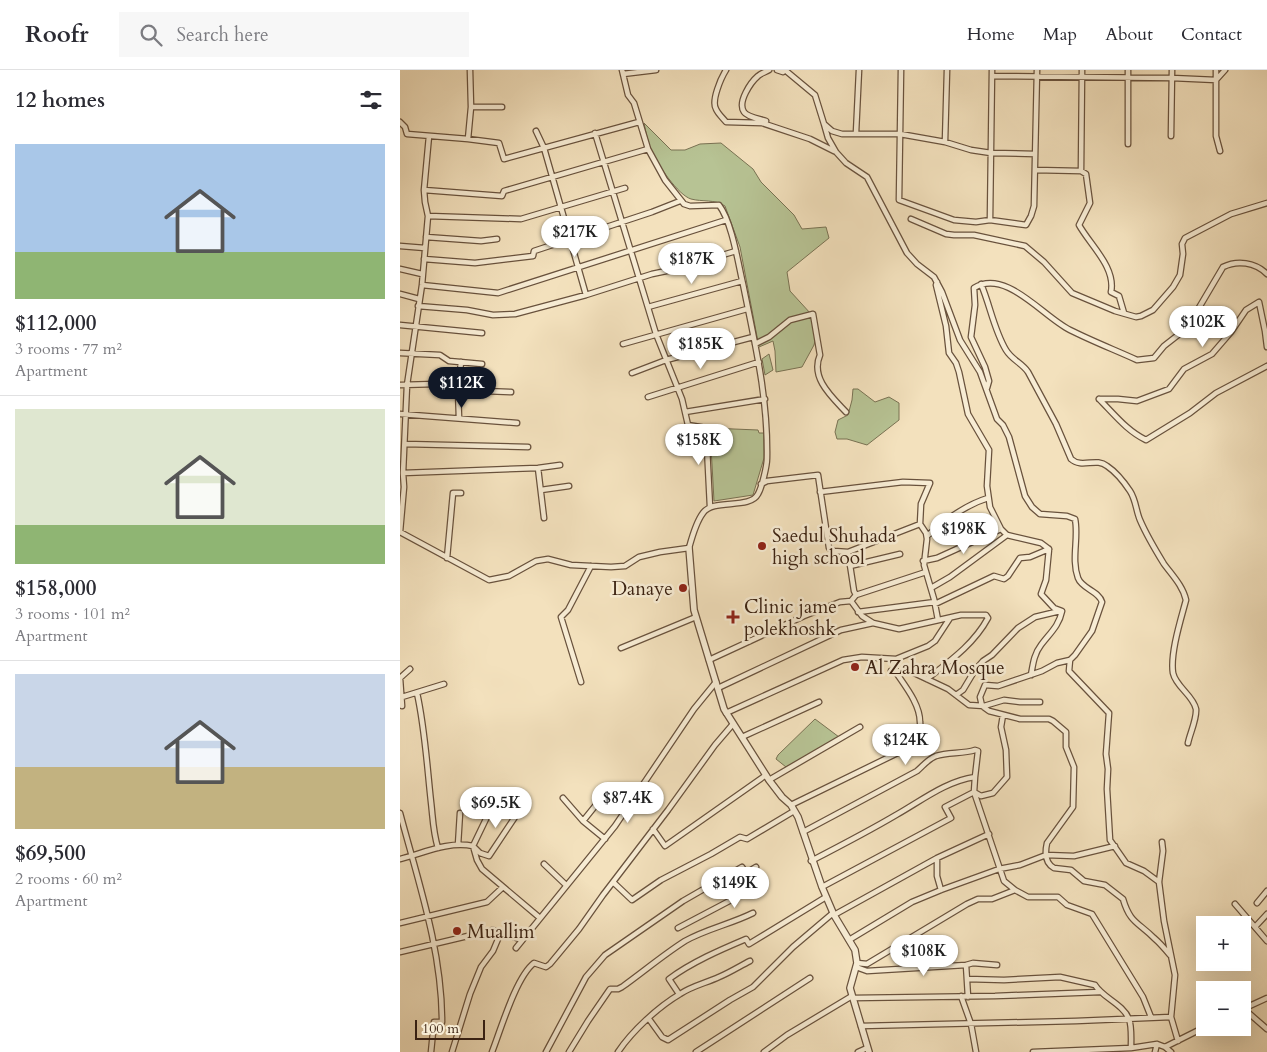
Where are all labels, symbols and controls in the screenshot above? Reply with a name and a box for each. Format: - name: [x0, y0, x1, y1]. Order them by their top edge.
- search box: [119, 12, 469, 57]
- text: Roofr: [25, 18, 89, 51]
- icon: search: [137, 21, 165, 49]
- text: Search here: [177, 22, 269, 48]
- text: Home: [967, 22, 1015, 47]
- text: Map: [1043, 22, 1077, 47]
- text: About: [1105, 22, 1153, 47]
- text: Contact: [1181, 22, 1242, 47]
- text: 12 homes: [15, 86, 105, 115]
- icon: filters: [357, 86, 385, 114]
- icon: home: [155, 176, 245, 266]
- pin: $217K: [540, 216, 610, 258]
- text: $217K: [552, 221, 598, 243]
- pin: $187K: [657, 242, 727, 285]
- text: $187K: [669, 248, 715, 270]
- pin: $102K: [1168, 306, 1238, 348]
- text: $112,000: [15, 309, 96, 338]
- text: $102K: [1180, 311, 1226, 333]
- pin: $185K: [666, 328, 736, 370]
- text: $185K: [678, 333, 724, 355]
- text: 3 rooms · 77 m²: [15, 338, 122, 360]
- text: Apartment: [15, 360, 88, 382]
- pin: $112K: [427, 366, 497, 409]
- text: $112K: [439, 372, 485, 394]
- pin: $158K: [664, 424, 734, 466]
- text: $158K: [676, 429, 722, 451]
- icon: home: [155, 442, 245, 532]
- pin: $198K: [929, 512, 999, 555]
- text: $198K: [941, 518, 987, 540]
- place label: Saedul Shuhada high school: [772, 523, 896, 571]
- marker: Saedul Shuhada high school: [756, 540, 768, 552]
- text: $158,000: [15, 574, 96, 603]
- place label: Danaye: [612, 576, 673, 602]
- marker: Danaye: [677, 582, 689, 594]
- place label: Clinic jame polekhoshk: [744, 594, 837, 642]
- text: 3 rooms · 101 m²: [15, 603, 130, 625]
- marker: Clinic jame polekhoshk: [726, 610, 740, 624]
- text: Apartment: [15, 625, 88, 647]
- place label: Al Zahra Mosque: [865, 655, 1005, 681]
- marker: Al Zahra Mosque: [849, 661, 861, 673]
- icon: home: [155, 707, 245, 797]
- pin: $124K: [871, 724, 941, 766]
- text: $124K: [883, 729, 929, 751]
- pin: $87.4K: [587, 782, 669, 824]
- pin: $69.5K: [455, 786, 537, 829]
- text: $87.4K: [603, 787, 653, 809]
- text: $69.5K: [471, 792, 521, 814]
- text: $69,500: [15, 839, 86, 868]
- pin: $149K: [700, 866, 770, 909]
- text: 2 rooms · 60 m²: [15, 868, 122, 890]
- text: $149K: [712, 872, 758, 894]
- text: Apartment: [15, 890, 88, 912]
- map controls: [1196, 916, 1251, 1036]
- button: +: [1196, 916, 1251, 971]
- place label: Muallim: [467, 919, 536, 945]
- marker: Muallim: [451, 925, 463, 937]
- pin: $108K: [889, 934, 959, 977]
- text: $108K: [901, 940, 947, 962]
- button: −: [1196, 981, 1251, 1036]
- scale bar: [415, 1017, 485, 1040]
- text: 100 m: [422, 1019, 459, 1038]

